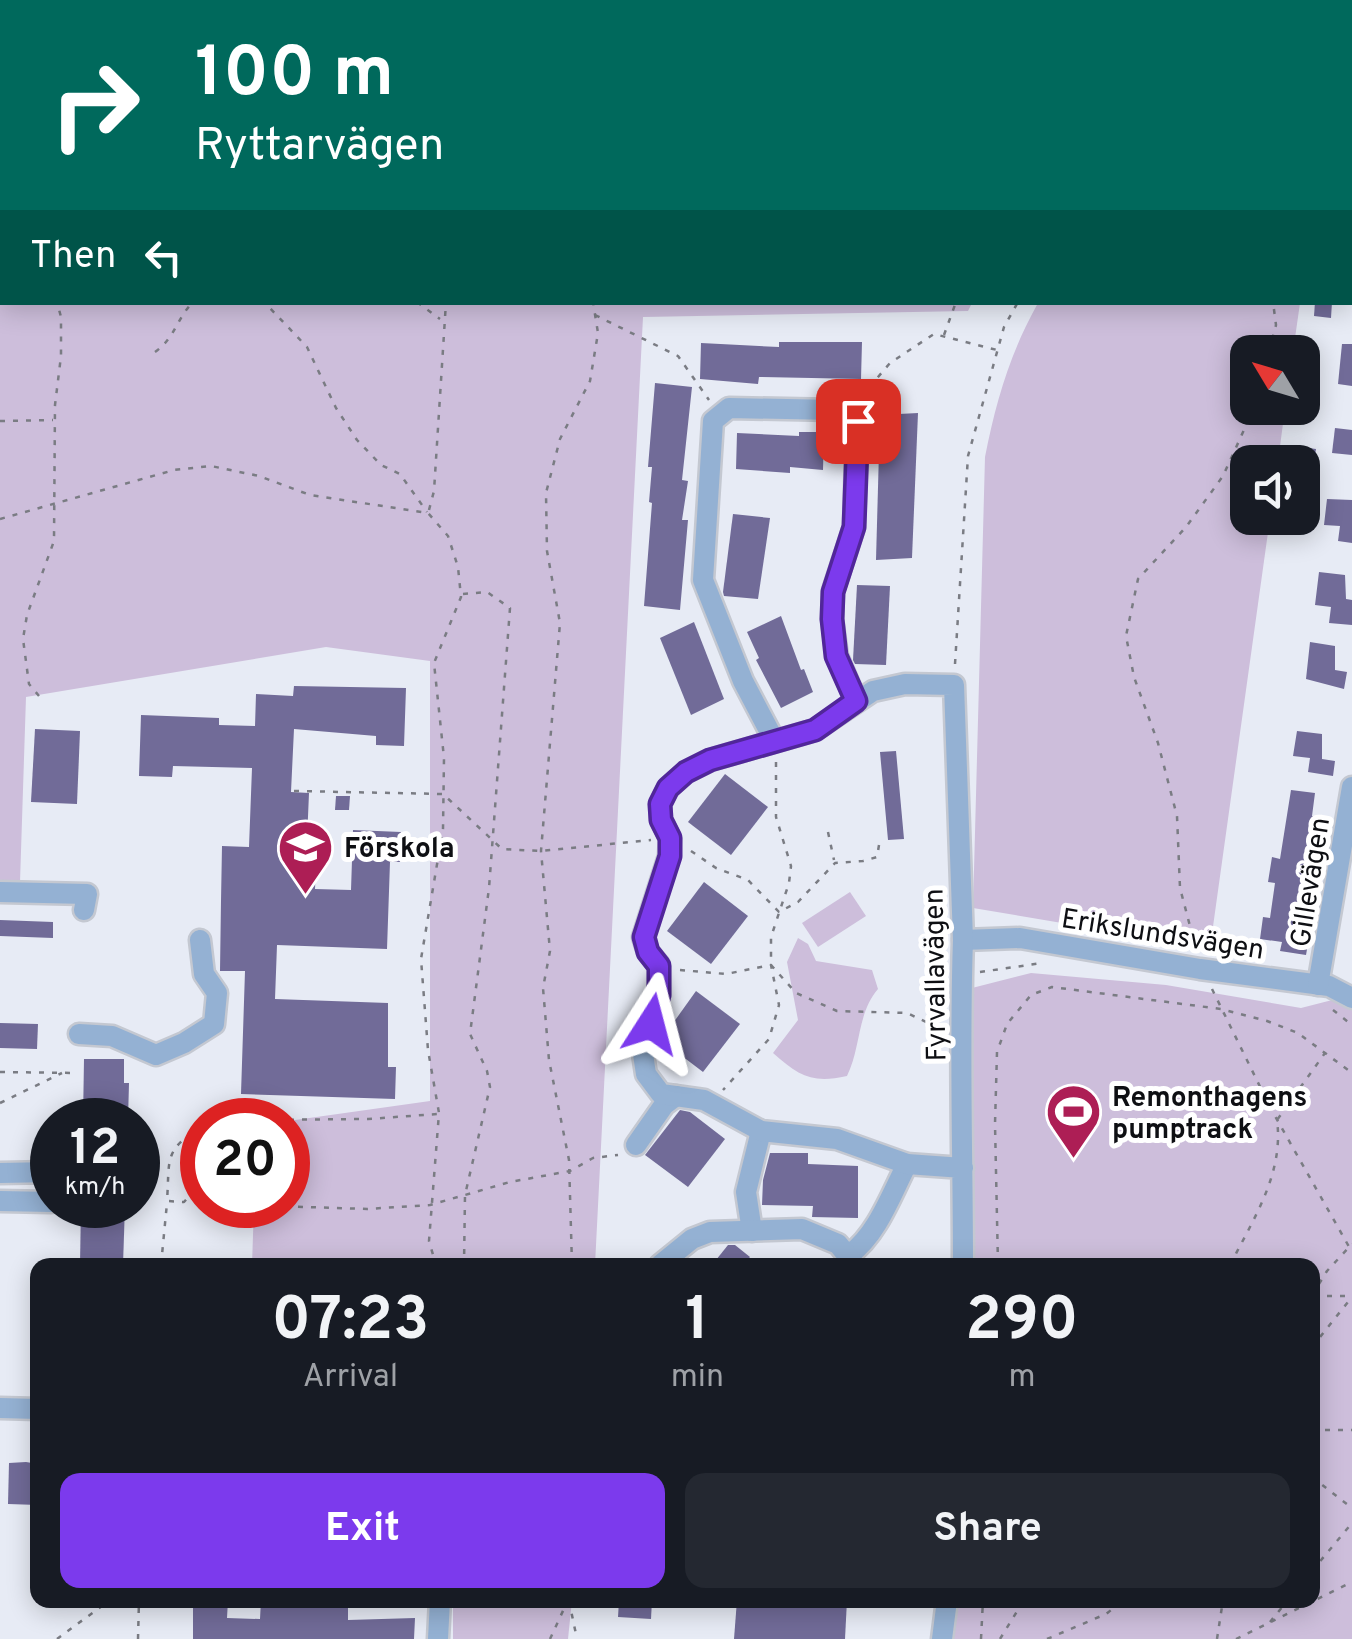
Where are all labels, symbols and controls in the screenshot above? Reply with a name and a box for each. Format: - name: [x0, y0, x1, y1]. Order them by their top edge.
- text: 100 m: [195, 32, 394, 121]
- icon: right: [30, 40, 160, 170]
- text: Ryttarvägen: [195, 119, 444, 176]
- icon: left: [136, 230, 191, 285]
- text: Then: [30, 233, 116, 282]
- north arrow: [1230, 335, 1320, 425]
- map controls: [1230, 335, 1320, 535]
- pin: [816, 379, 901, 464]
- icon: arrive: [831, 394, 886, 449]
- button: sound: [1230, 445, 1320, 535]
- street label: Gillevägen: [1284, 815, 1340, 950]
- school or university icon: Förskola: [275, 817, 335, 896]
- place label: Förskola: [344, 832, 455, 868]
- street label: Fyrvallavägen: [917, 888, 957, 1062]
- street label: Erikslundsvägen: [1058, 902, 1267, 970]
- position arrow: [599, 972, 703, 1076]
- place label: Remonthagens pumptrack: [1112, 1081, 1307, 1149]
- sports icon: Remonthagens pumptrack: [1043, 1082, 1103, 1161]
- speed limit sign: 20: [180, 1098, 310, 1228]
- text: 12: [70, 1119, 120, 1182]
- text: km/h: [65, 1172, 125, 1204]
- text: 07:23: [271, 1285, 429, 1361]
- text: 1: [685, 1285, 709, 1361]
- text: 290: [965, 1285, 1079, 1361]
- text: Arrival: [303, 1358, 398, 1398]
- text: min: [671, 1358, 724, 1398]
- text: m: [1008, 1358, 1035, 1398]
- button: Exit: [60, 1473, 665, 1588]
- button: Share: [685, 1473, 1290, 1588]

